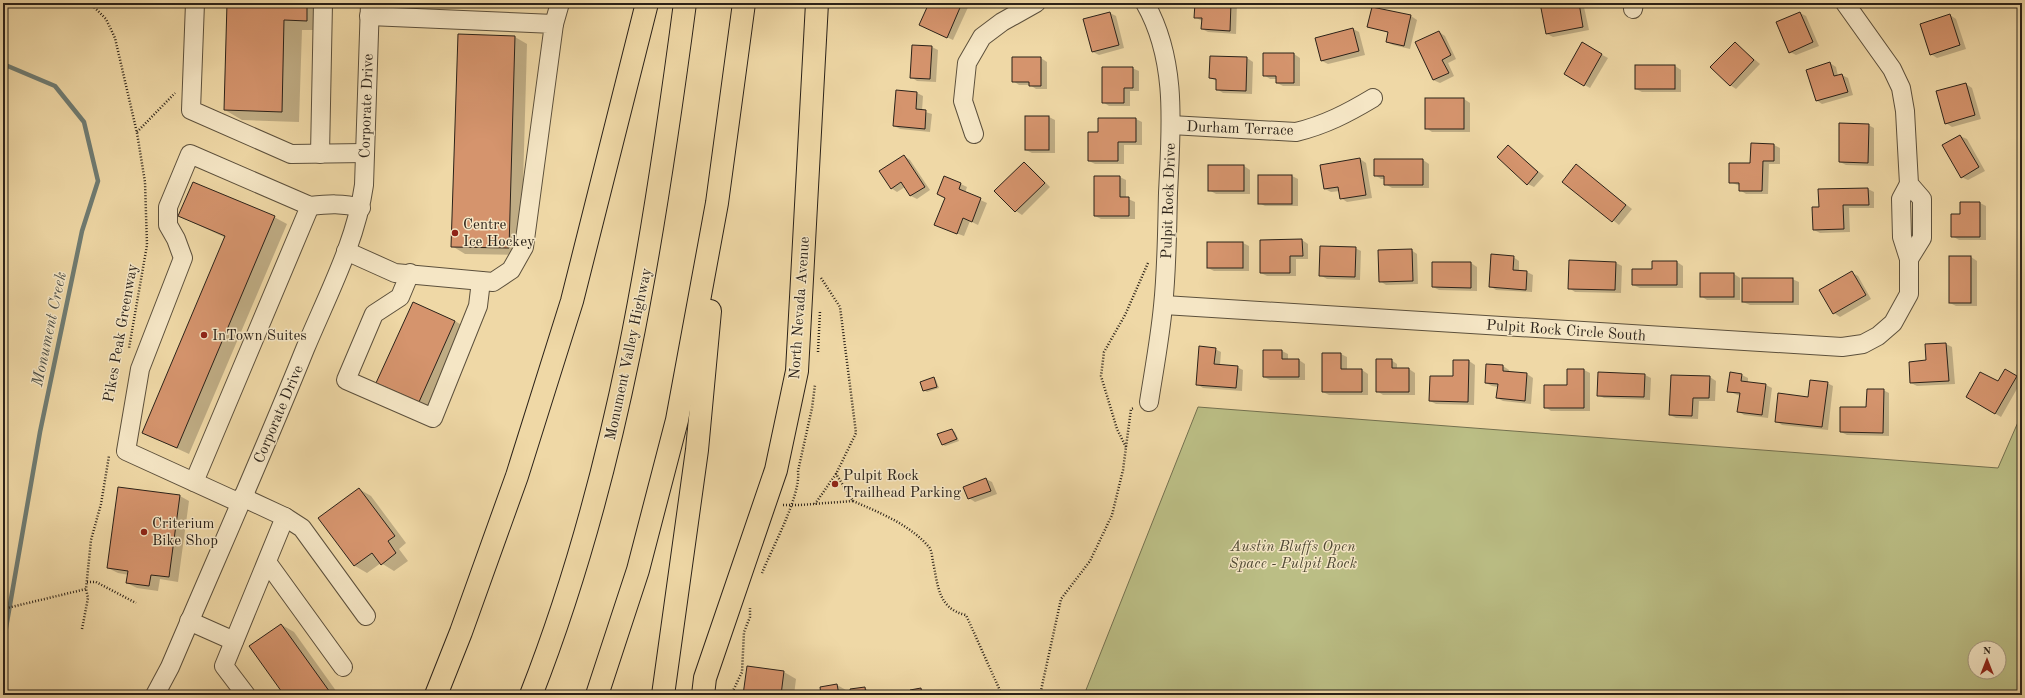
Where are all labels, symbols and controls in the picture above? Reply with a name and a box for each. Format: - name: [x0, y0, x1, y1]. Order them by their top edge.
- street label: Corporate Drive: [358, 53, 377, 159]
- street label: Durham Terrace: [1186, 120, 1294, 139]
- street label: Pulpit Rock Drive: [1160, 143, 1179, 259]
- place label: Centre Ice Hockey: [463, 218, 535, 250]
- marker: Centre Ice Hockey: [450, 228, 460, 238]
- street label: North Nevada Avenue: [788, 236, 813, 380]
- street label: Pikes Peak Greenway: [102, 263, 141, 404]
- street label: Monument Valley Highway: [604, 267, 655, 442]
- water label: Monument Creek: [30, 270, 70, 389]
- street label: Pulpit Rock Circle South: [1485, 318, 1646, 345]
- place label: InTown Suites: [212, 329, 307, 344]
- marker: InTown Suites: [199, 330, 209, 340]
- street label: Corporate Drive: [252, 363, 307, 466]
- place label: Pulpit Rock Trailhead Parking: [843, 469, 961, 501]
- marker: Pulpit Rock Trailhead Parking: [830, 479, 840, 489]
- place label: Criterium Bike Shop: [152, 517, 218, 549]
- marker: Criterium Bike Shop: [139, 527, 149, 537]
- park label: Austin Bluffs Open Space - Pulpit Rock: [1229, 540, 1357, 572]
- north arrow: [1967, 640, 2007, 680]
- text: N: [1983, 646, 1992, 657]

